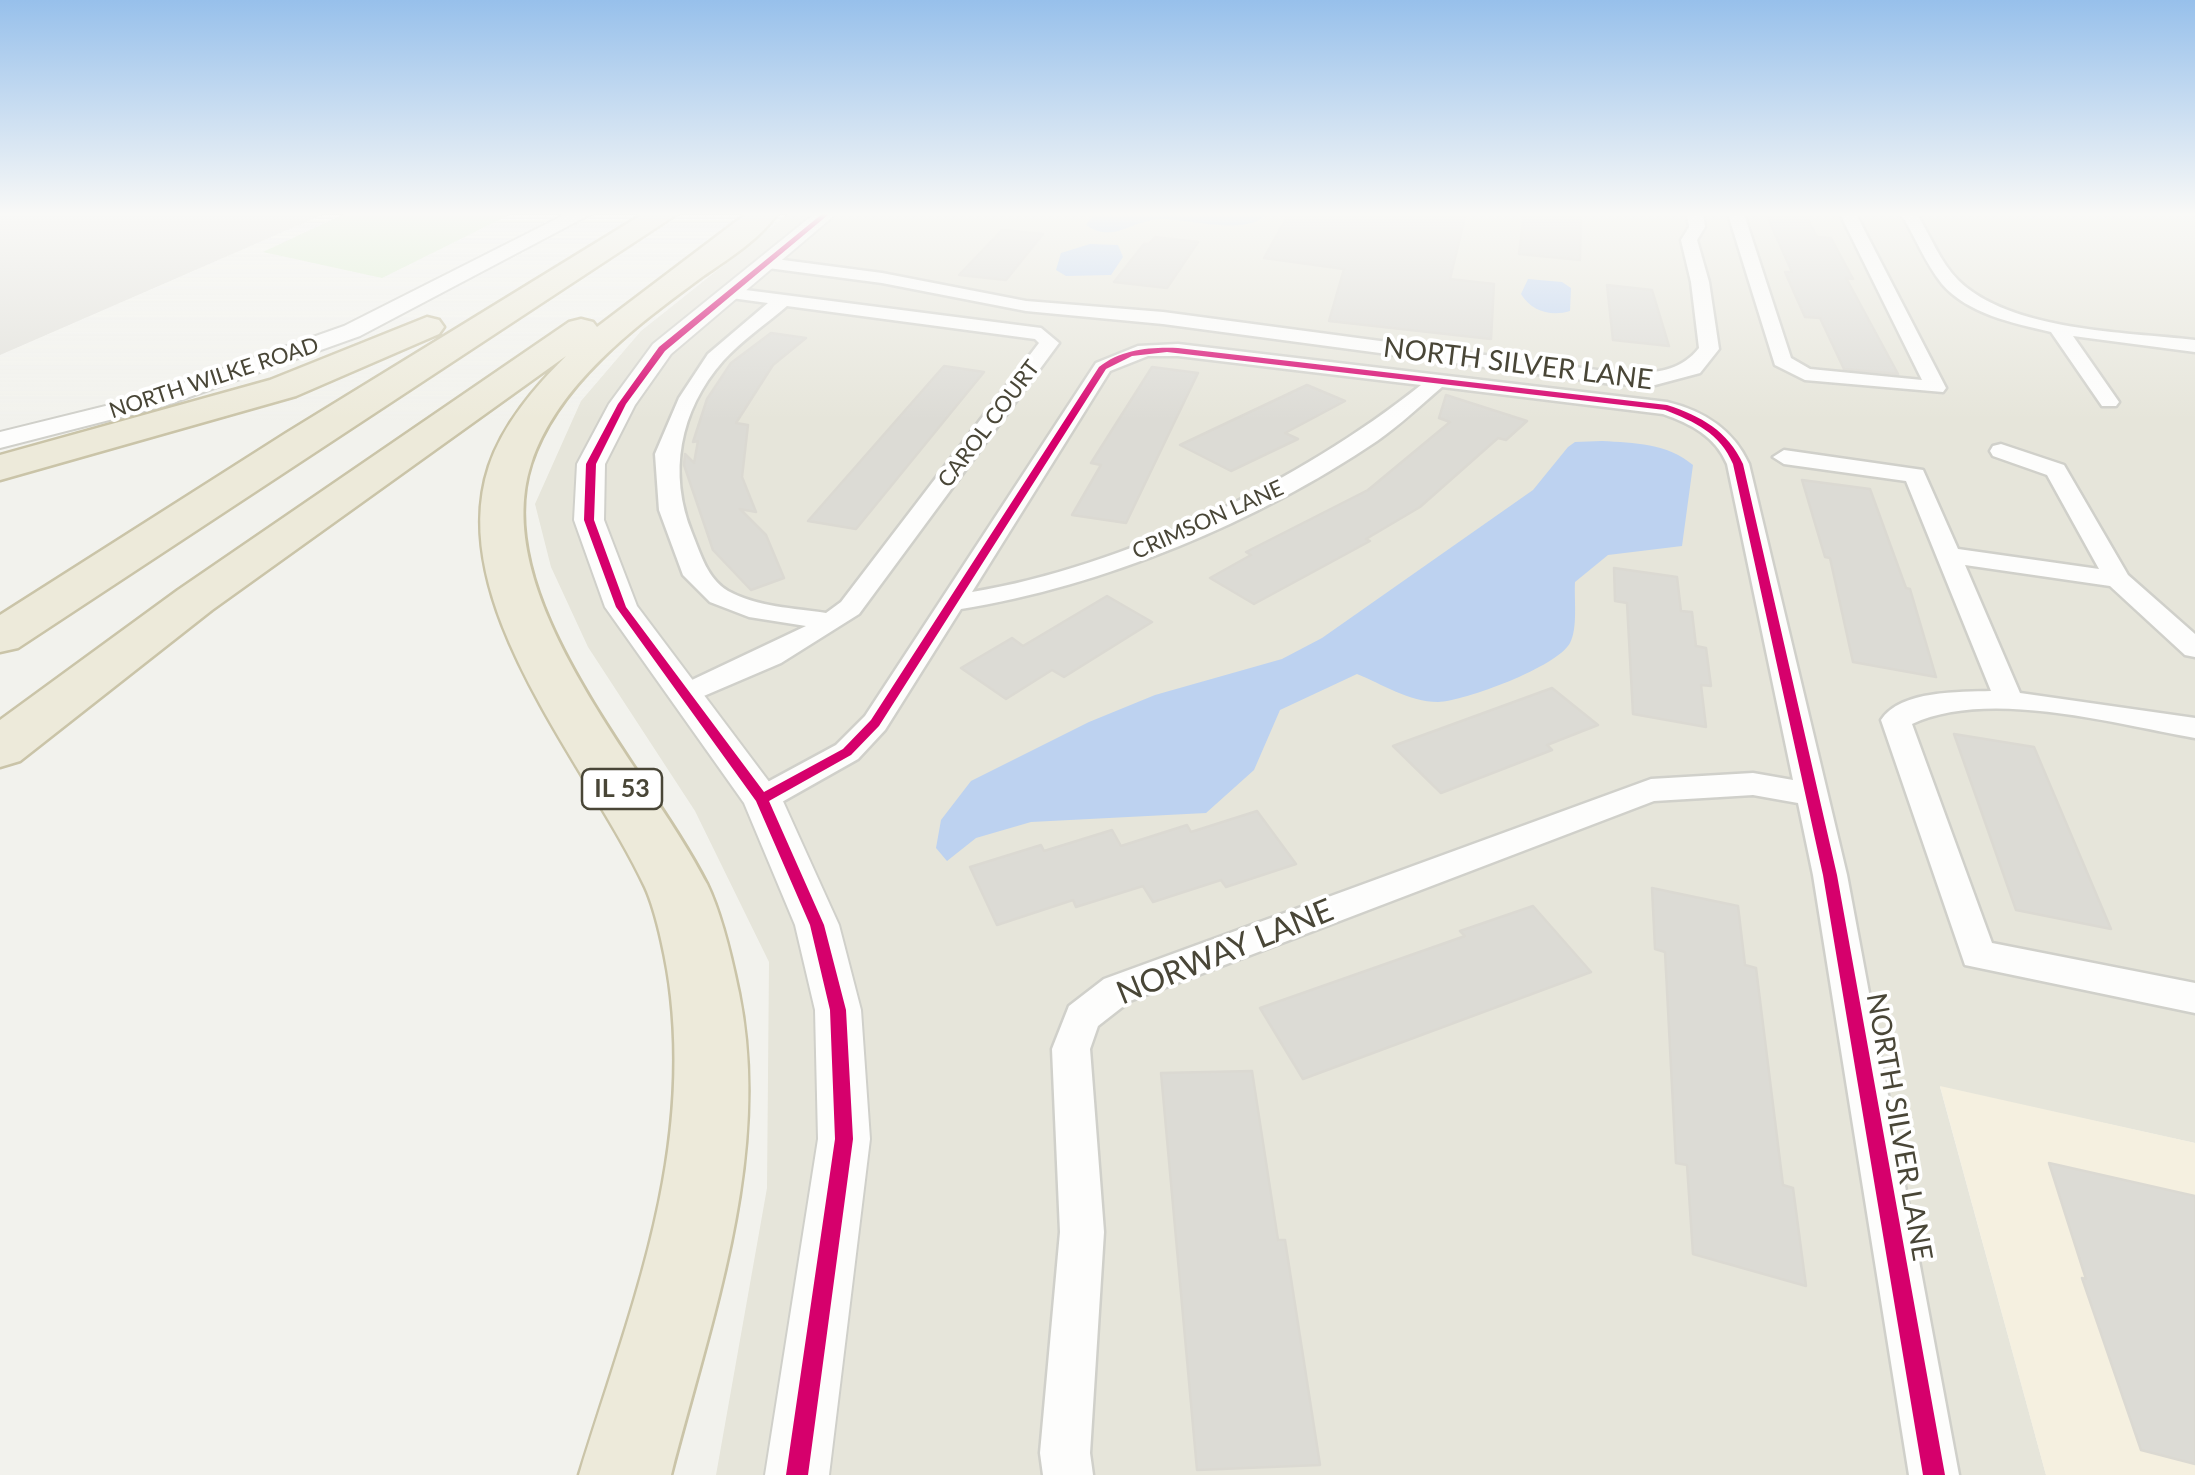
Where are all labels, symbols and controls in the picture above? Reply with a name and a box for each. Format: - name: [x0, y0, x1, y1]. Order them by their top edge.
- street label: NORTH SILVER LANE: [1381, 331, 1655, 397]
- street label: NORTH WILKE ROAD: [106, 332, 322, 424]
- street label: CAROL COURT: [933, 355, 1045, 493]
- street label: CRIMSON LANE: [1128, 475, 1288, 565]
- road number: IL 53: [582, 769, 662, 809]
- street label: NORWAY LANE: [1111, 891, 1339, 1013]
- street label: NORTH SILVER LANE: [1859, 990, 1939, 1264]

